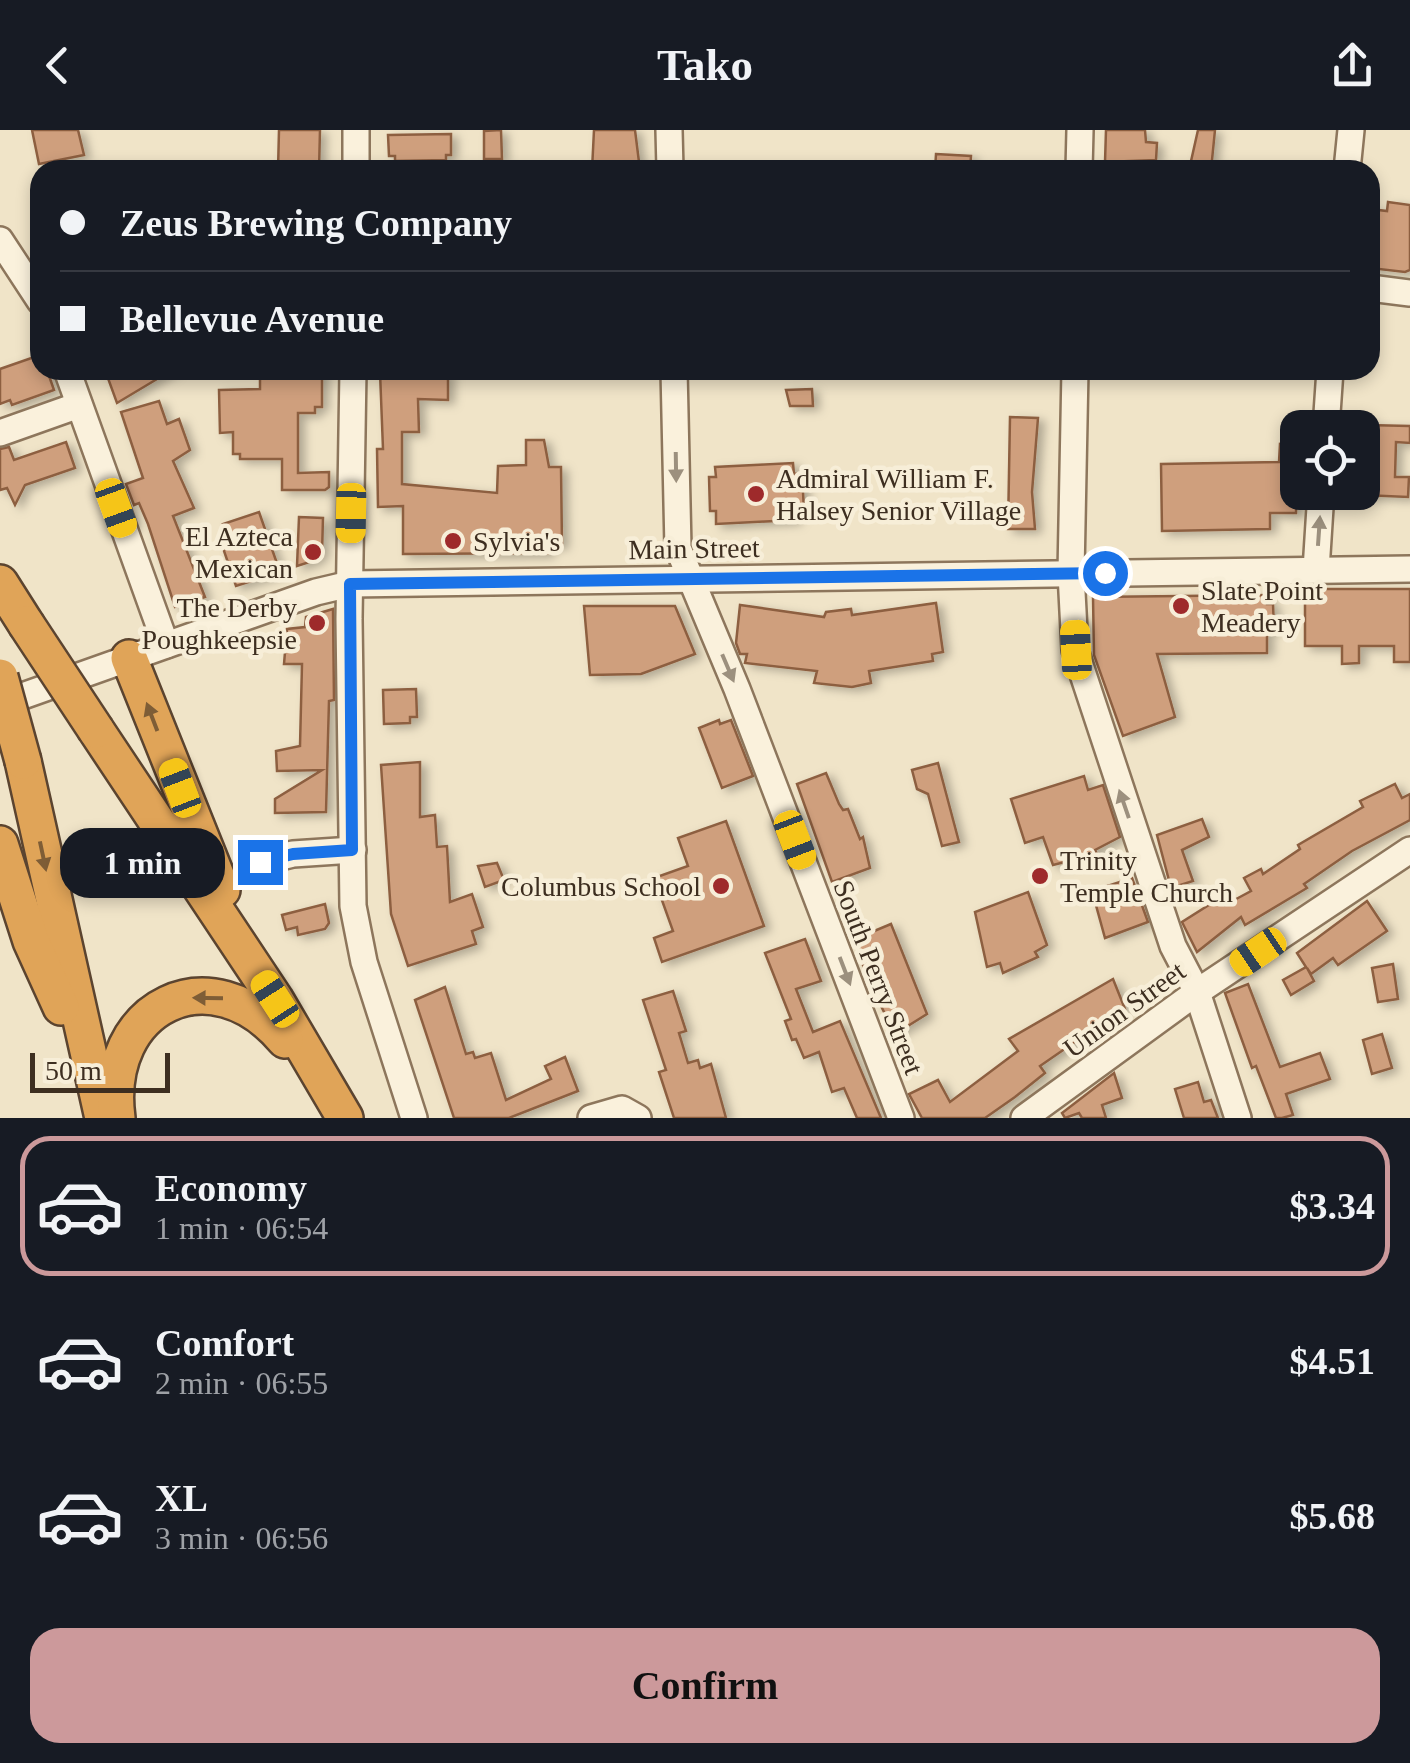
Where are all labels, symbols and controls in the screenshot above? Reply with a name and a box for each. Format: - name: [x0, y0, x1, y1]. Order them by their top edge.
- icon: back: [30, 38, 85, 93]
- icon: share: [1325, 38, 1380, 93]
- text: Tako: [657, 40, 753, 90]
- text: Zeus Brewing Company: [120, 202, 512, 244]
- text: Bellevue Avenue: [120, 298, 384, 340]
- map controls: [1280, 410, 1380, 510]
- button: locate: [1280, 410, 1380, 510]
- one-way arrow: [669, 452, 685, 484]
- place label: Admiral William F. Halsey Senior Village: [776, 463, 1021, 526]
- car: [92, 475, 140, 541]
- car: [335, 483, 367, 543]
- marker: Admiral William F. Halsey Senior Village: [745, 483, 767, 505]
- one-way arrow: [1311, 515, 1327, 547]
- place label: El Azteca Mexican: [185, 521, 294, 584]
- place label: Sylvia's: [473, 526, 561, 557]
- marker: Sylvia's: [442, 530, 464, 552]
- street label: Main Street: [628, 532, 760, 565]
- marker: El Azteca Mexican: [302, 541, 324, 563]
- route start: [1083, 551, 1128, 596]
- place label: Slate Point Meadery: [1201, 575, 1323, 638]
- place label: The Derby Poughkeepsie: [141, 592, 297, 655]
- marker: Slate Point Meadery: [1170, 595, 1192, 617]
- marker: The Derby Poughkeepsie: [306, 612, 328, 634]
- car: [1059, 619, 1093, 681]
- one-way arrow: [720, 653, 736, 683]
- one-way arrow: [144, 702, 160, 732]
- car: [155, 755, 205, 821]
- one-way arrow: [1116, 788, 1131, 818]
- car: [770, 807, 820, 873]
- callout: 1 min: [60, 827, 225, 897]
- route end: [238, 840, 283, 885]
- one-way arrow: [36, 841, 52, 872]
- text: 1 min: [104, 845, 181, 881]
- place label: Trinity Temple Church: [1060, 845, 1233, 908]
- marker: Trinity Temple Church: [1029, 865, 1051, 887]
- place label: Columbus School: [501, 871, 701, 902]
- marker: Columbus School: [710, 875, 732, 897]
- street label: South Perry Street: [827, 876, 930, 1079]
- car: [1225, 923, 1291, 981]
- street label: Union Street: [1058, 955, 1191, 1064]
- one-way arrow: [838, 957, 853, 987]
- car: [246, 966, 304, 1032]
- one-way arrow: [192, 990, 224, 1006]
- scale bar: [30, 1048, 170, 1093]
- text: 50 m: [45, 1055, 102, 1086]
- icon: car: [35, 1161, 125, 1251]
- text: Economy: [155, 1167, 307, 1209]
- text: $3.34: [1290, 1185, 1375, 1227]
- text: 1 min · 06:54: [155, 1210, 328, 1246]
- icon: car: [35, 1316, 125, 1406]
- text: Comfort: [155, 1322, 294, 1364]
- text: $4.51: [1290, 1340, 1375, 1382]
- text: 2 min · 06:55: [155, 1365, 328, 1401]
- icon: car: [35, 1471, 125, 1561]
- text: XL: [155, 1477, 208, 1519]
- text: $5.68: [1290, 1495, 1375, 1537]
- text: 3 min · 06:56: [155, 1520, 328, 1556]
- button: Confirm: [30, 1628, 1380, 1743]

